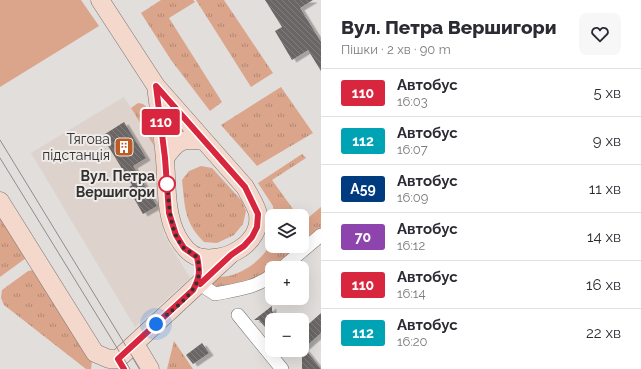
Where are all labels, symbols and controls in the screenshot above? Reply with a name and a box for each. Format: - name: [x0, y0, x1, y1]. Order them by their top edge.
- button: heart: [579, 13, 621, 55]
- text: Вул. Петра Вершигори: [341, 16, 557, 38]
- text: Пішки · 2 хв · 90 m: [341, 42, 451, 57]
- text: Автобус: [397, 76, 458, 94]
- text: 5 хв: [593, 84, 621, 102]
- text: 110: [352, 85, 374, 101]
- text: 16:03: [397, 94, 428, 109]
- line badge: 110: [138, 109, 184, 135]
- text: 110: [150, 114, 172, 130]
- text: Автобус: [397, 124, 458, 142]
- place label: Тягова пiдстанцiя: [42, 131, 110, 163]
- text: 9 хв: [593, 132, 621, 150]
- text: 112: [352, 133, 374, 149]
- building icon: Тягова пiдстанцiя: [113, 136, 135, 158]
- text: 16:07: [397, 142, 428, 157]
- place label: Вул. Петра Вершигори: [76, 168, 155, 200]
- text: Автобус: [397, 172, 458, 190]
- marker: Вул. Петра Вершигори: [158, 175, 176, 193]
- text: 11 хв: [589, 180, 621, 198]
- text: А59: [350, 181, 376, 197]
- text: 16:09: [397, 190, 428, 205]
- map controls: [265, 209, 309, 357]
- button: layers: [265, 209, 309, 253]
- text: Автобус: [397, 220, 458, 238]
- text: 14 хв: [587, 228, 621, 246]
- text: 70: [355, 229, 371, 245]
- text: 16:12: [397, 238, 425, 253]
- button: +: [265, 261, 309, 305]
- text: Автобус: [397, 268, 458, 286]
- text: 16 хв: [586, 276, 621, 294]
- text: 110: [352, 277, 374, 293]
- text: 16:14: [397, 286, 426, 301]
- button: −: [265, 313, 309, 357]
- your location: [146, 314, 166, 334]
- text: Автобус: [397, 316, 458, 334]
- text: 22 хв: [586, 324, 621, 342]
- text: 112: [352, 325, 374, 341]
- text: 16:20: [397, 334, 428, 349]

